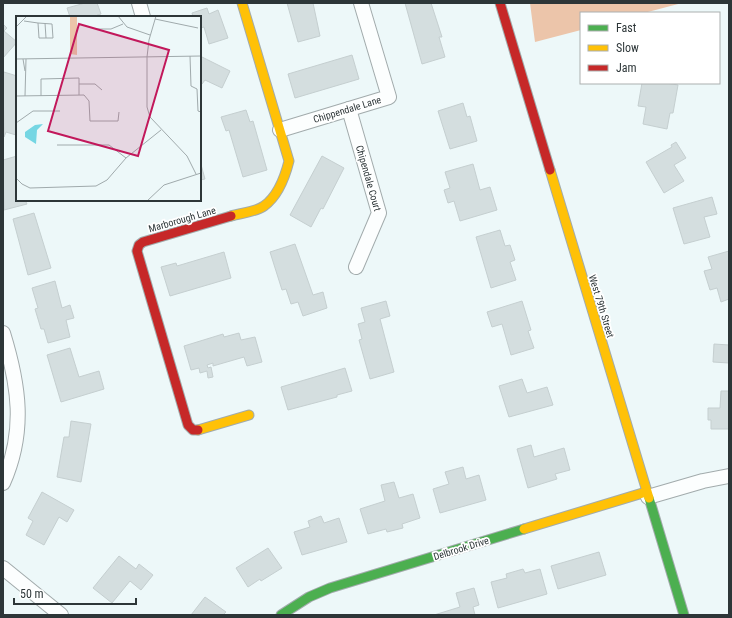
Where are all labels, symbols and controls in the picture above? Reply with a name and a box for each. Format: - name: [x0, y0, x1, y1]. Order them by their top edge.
- legend: [580, 12, 720, 84]
- inset map: [16, 16, 201, 201]
- text: Fast: [616, 21, 637, 35]
- text: Slow: [616, 41, 639, 55]
- text: Jam: [616, 61, 637, 75]
- street label: Chippendale Lane: [312, 94, 383, 125]
- street label: Chipendale Court: [354, 144, 383, 212]
- street label: Marborough Lane: [147, 205, 217, 234]
- street label: West 79th Street: [587, 273, 616, 339]
- street label: Delbrook Drive: [432, 535, 490, 562]
- scale bar: [14, 580, 136, 606]
- text: 50 m: [20, 587, 44, 601]

